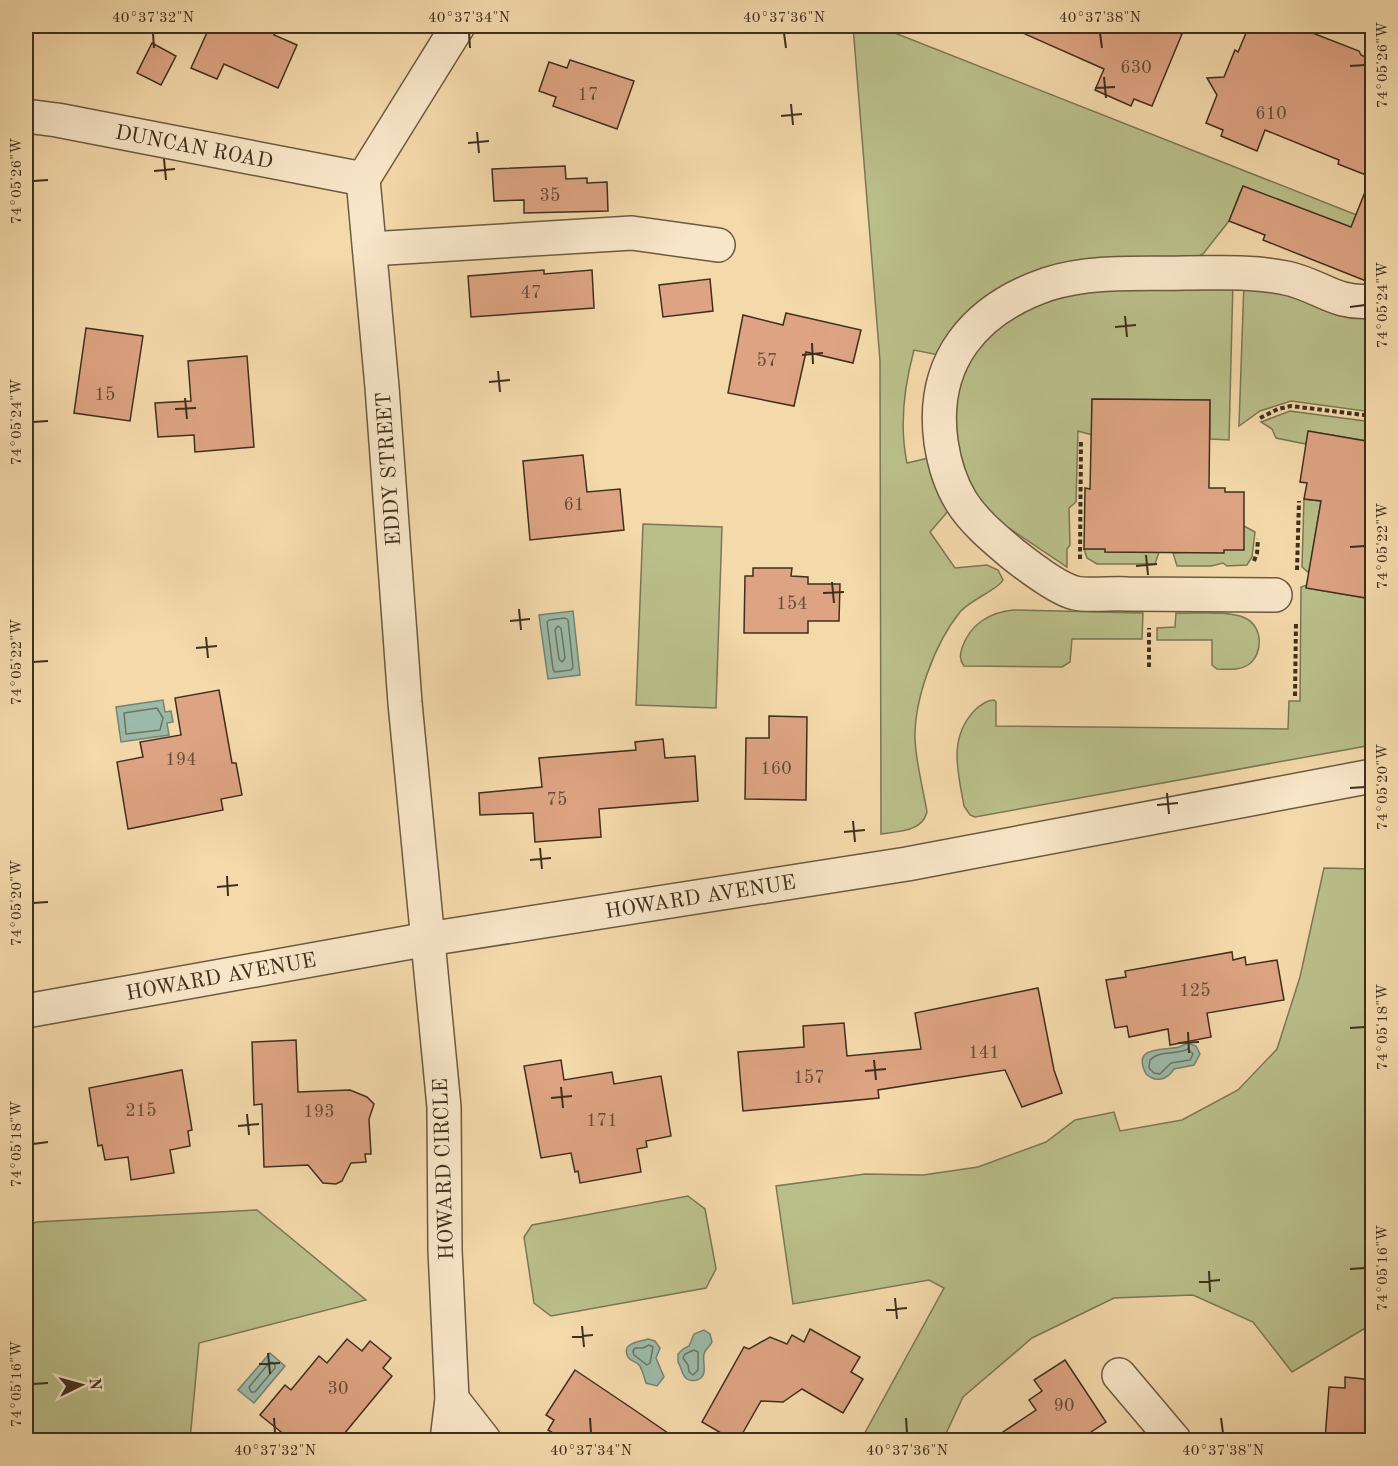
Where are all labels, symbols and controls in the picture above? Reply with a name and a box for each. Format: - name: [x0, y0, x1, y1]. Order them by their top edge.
- text: 40°37'32"N: [112, 11, 194, 26]
- text: 40°37'34"N: [428, 11, 510, 26]
- text: 40°37'36"N: [743, 11, 825, 26]
- text: 40°37'38"N: [1059, 11, 1141, 26]
- text: 74°05'26"W: [1376, 22, 1391, 108]
- house number: 630: [1120, 59, 1152, 77]
- house number: 17: [578, 86, 598, 104]
- house number: 610: [1255, 105, 1287, 123]
- street label: DUNCAN ROAD: [113, 122, 275, 173]
- text: 74°05'26"W: [10, 138, 25, 224]
- house number: 35: [540, 187, 560, 205]
- text: 74°05'24"W: [1376, 262, 1391, 348]
- house number: 47: [521, 284, 541, 302]
- house number: 57: [757, 352, 777, 370]
- text: 74°05'24"W: [10, 379, 25, 465]
- house number: 15: [95, 386, 115, 404]
- street label: EDDY STREET: [374, 391, 405, 547]
- house number: 61: [564, 496, 584, 514]
- text: 74°05'22"W: [1376, 503, 1391, 589]
- house number: 154: [776, 595, 808, 613]
- text: 74°05'22"W: [10, 619, 25, 705]
- text: 74°05'20"W: [1376, 744, 1391, 830]
- house number: 194: [165, 751, 197, 769]
- house number: 160: [760, 760, 792, 778]
- house number: 75: [547, 791, 567, 809]
- text: 74°05'20"W: [10, 860, 25, 946]
- street label: HOWARD AVENUE: [604, 873, 797, 923]
- street label: HOWARD AVENUE: [124, 950, 318, 1005]
- house number: 125: [1179, 982, 1211, 1000]
- text: 74°05'18"W: [1376, 984, 1391, 1070]
- house number: 141: [968, 1044, 1000, 1062]
- house number: 157: [793, 1069, 825, 1087]
- street label: HOWARD CIRCLE: [431, 1077, 458, 1260]
- text: 74°05'18"W: [10, 1101, 25, 1187]
- house number: 215: [125, 1102, 157, 1120]
- house number: 193: [303, 1103, 335, 1121]
- house number: 171: [586, 1112, 618, 1130]
- text: 74°05'16"W: [1376, 1225, 1391, 1311]
- text: 74°05'16"W: [10, 1341, 25, 1427]
- north arrow: [51, 1355, 111, 1415]
- text: N: [85, 1377, 103, 1391]
- house number: 30: [328, 1380, 348, 1398]
- house number: 90: [1054, 1397, 1074, 1415]
- text: 40°37'32"N: [234, 1444, 316, 1459]
- text: 40°37'34"N: [550, 1444, 632, 1459]
- text: 40°37'36"N: [866, 1444, 948, 1459]
- text: 40°37'38"N: [1182, 1444, 1264, 1459]

